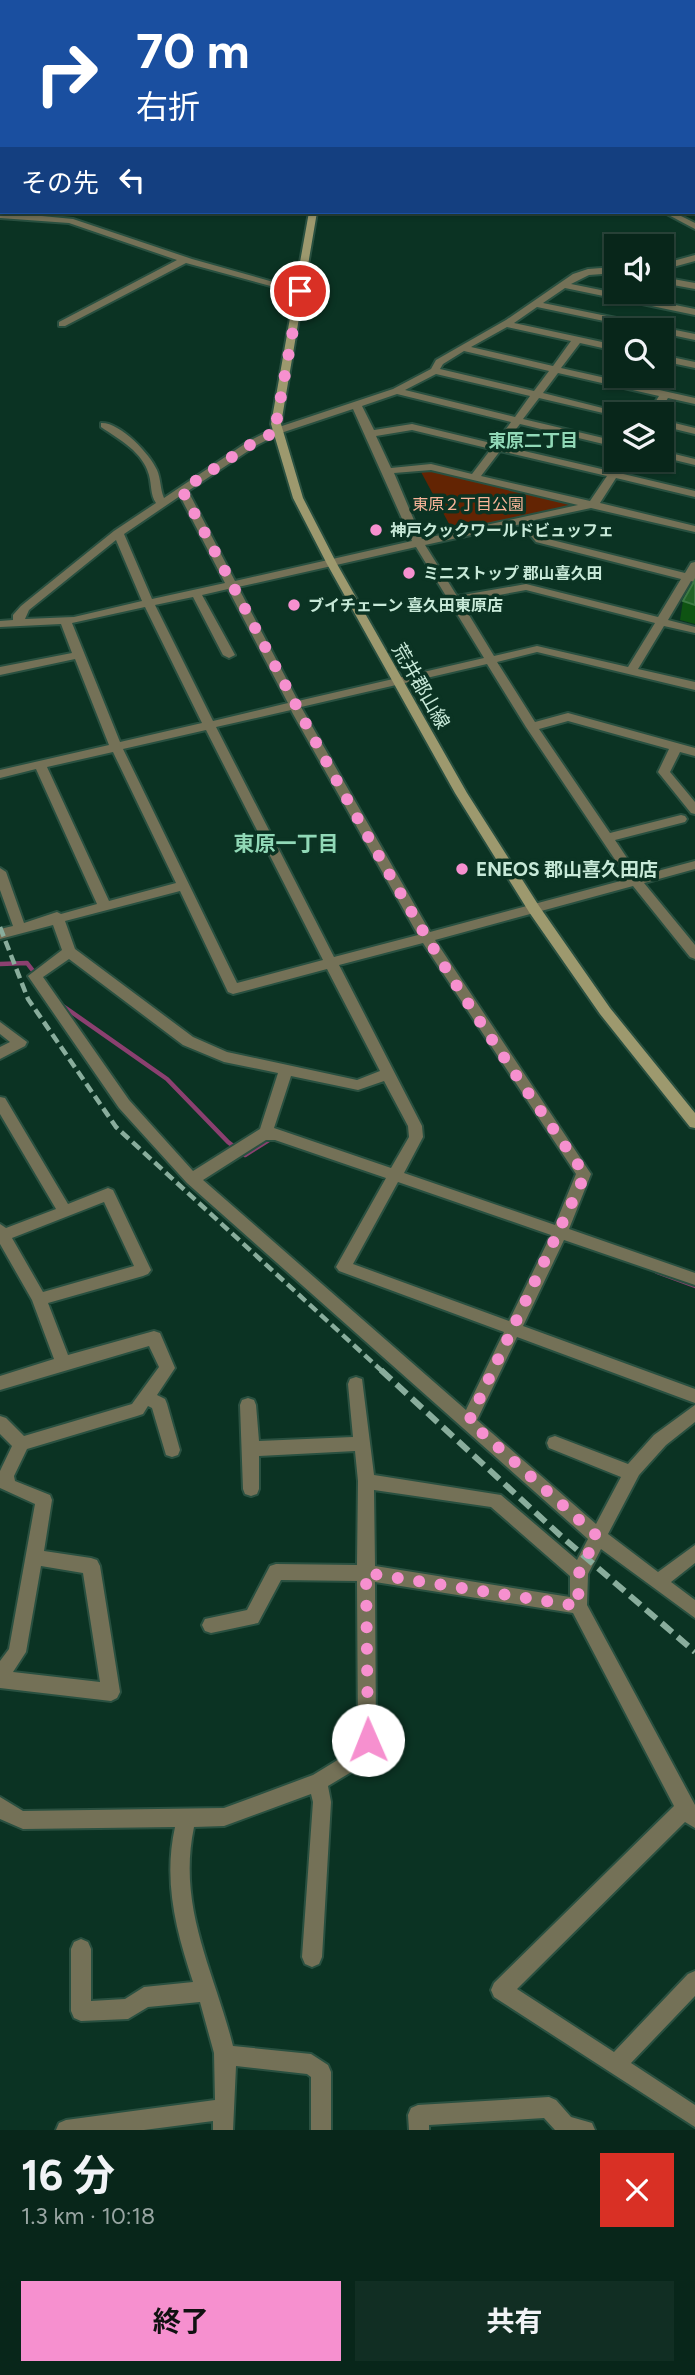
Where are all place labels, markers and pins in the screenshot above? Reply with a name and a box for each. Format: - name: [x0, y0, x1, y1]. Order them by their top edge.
- pin: [270, 261, 330, 321]
- place label: 神戸クックワールドビュッフェ: [390, 521, 614, 540]
- marker: 神戸クックワールドビュッフェ: [368, 522, 384, 538]
- place label: ミニストップ 郡山喜久田: [423, 564, 603, 583]
- marker: ミニストップ 郡山喜久田: [401, 565, 417, 581]
- place label: ブイチェーン 喜久田東原店: [308, 596, 503, 615]
- marker: ブイチェーン 喜久田東原店: [286, 597, 302, 613]
- place label: ENEOS 郡山喜久田店: [476, 858, 658, 881]
- marker: ENEOS 郡山喜久田店: [454, 861, 470, 877]

